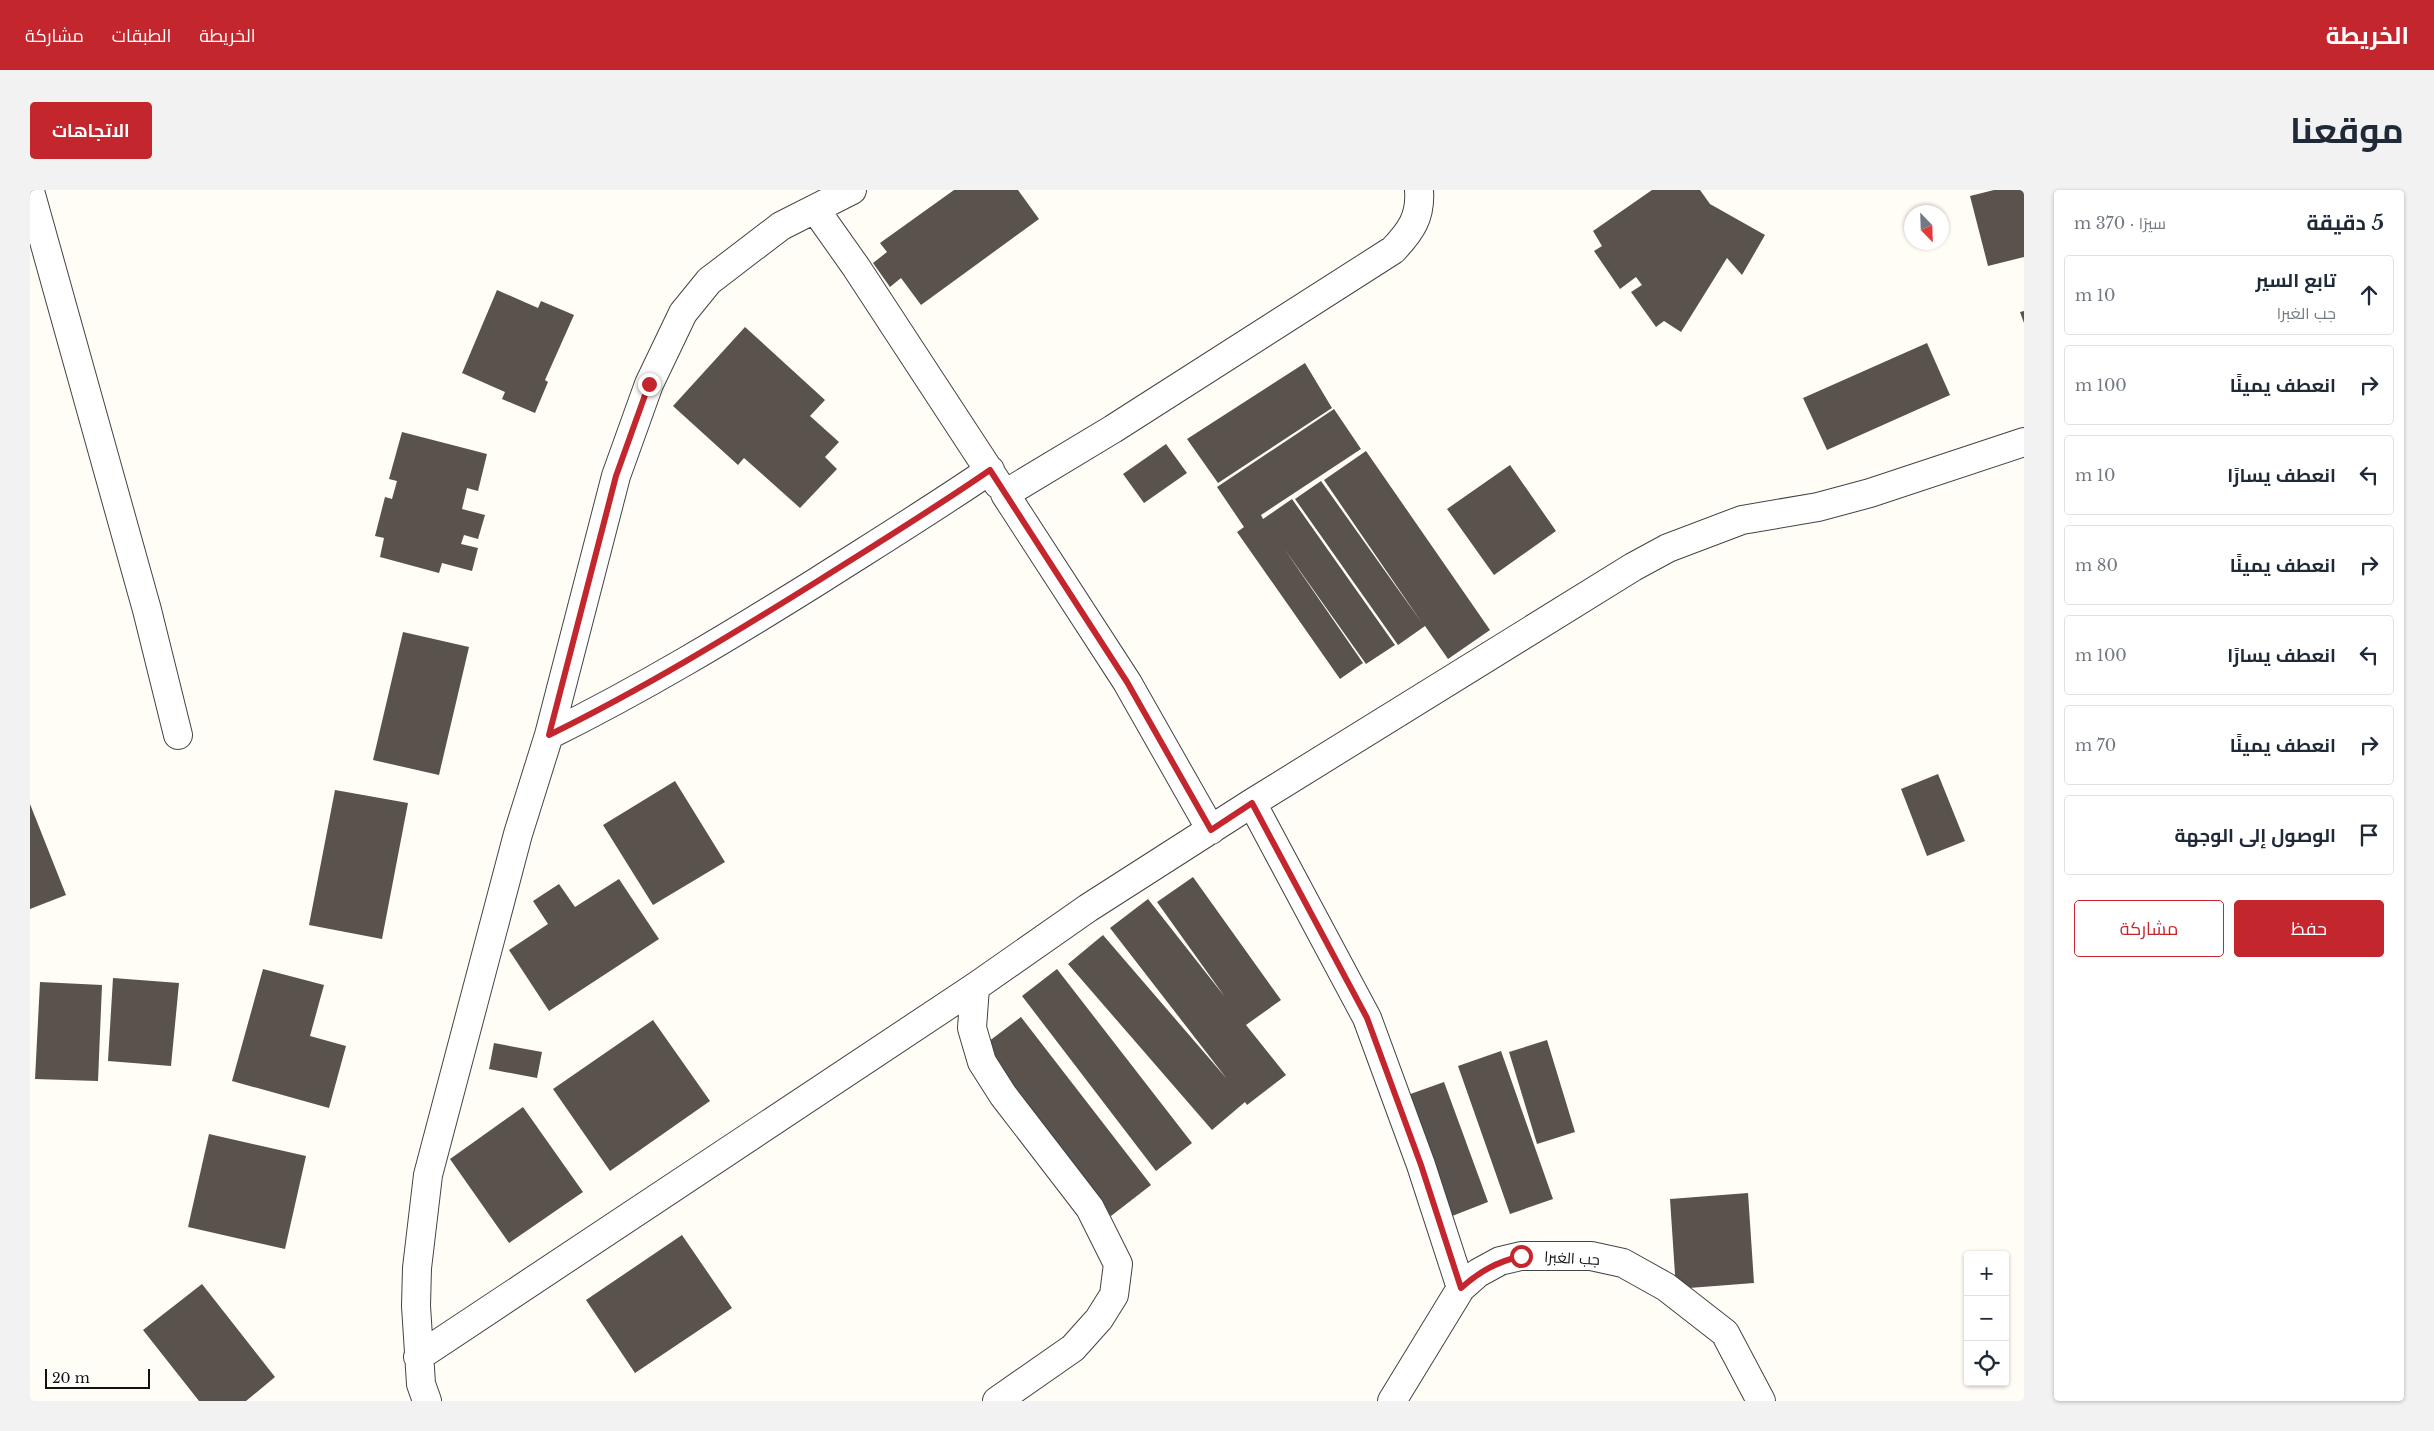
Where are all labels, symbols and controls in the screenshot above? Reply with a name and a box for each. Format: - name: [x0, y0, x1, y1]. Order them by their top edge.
- text: الخريطة: [2326, 21, 2409, 50]
- text: مشاركة: [25, 25, 84, 47]
- text: الطبقات: [112, 25, 171, 47]
- text: الخريطة: [199, 25, 256, 47]
- button: الاتجاهات: [30, 102, 152, 159]
- text: موقعنا: [2290, 109, 2404, 152]
- north arrow: [1904, 205, 1949, 250]
- text: 5 دقيقة: [2307, 210, 2384, 236]
- text: سيرًا · 370 m: [2074, 213, 2166, 233]
- text: تابع السير: [2255, 269, 2336, 292]
- icon: ahead: [2355, 281, 2383, 309]
- text: 10 m: [2075, 285, 2115, 305]
- text: جب الغبرا: [2277, 303, 2336, 323]
- icon: right: [2355, 371, 2383, 399]
- route end: [638, 373, 661, 396]
- text: انعطف يمينًا: [2230, 374, 2336, 397]
- text: 100 m: [2075, 375, 2127, 395]
- icon: left: [2355, 461, 2383, 489]
- text: انعطف يسارًا: [2227, 464, 2336, 487]
- text: 10 m: [2075, 465, 2115, 485]
- icon: right: [2355, 551, 2383, 579]
- text: انعطف يمينًا: [2230, 554, 2336, 577]
- text: 80 m: [2075, 555, 2118, 575]
- icon: left: [2355, 641, 2383, 669]
- text: انعطف يسارًا: [2227, 644, 2336, 667]
- text: 100 m: [2075, 645, 2127, 665]
- icon: right: [2355, 731, 2383, 759]
- text: انعطف يمينًا: [2230, 734, 2336, 757]
- text: 70 m: [2075, 735, 2116, 755]
- icon: arrive: [2355, 821, 2383, 849]
- text: الوصول إلى الوجهة: [2175, 824, 2336, 847]
- button: مشاركة: [2074, 900, 2224, 957]
- button: حفظ: [2234, 900, 2384, 957]
- route start: [1510, 1245, 1533, 1268]
- street label: جب الغبرا: [1544, 1247, 1600, 1269]
- map controls: [1964, 1251, 2009, 1386]
- button: +: [1964, 1251, 2009, 1296]
- button: −: [1964, 1296, 2009, 1341]
- button: locate: [1964, 1341, 2009, 1386]
- scale bar: [45, 1366, 150, 1389]
- text: 20 m: [52, 1369, 90, 1387]

